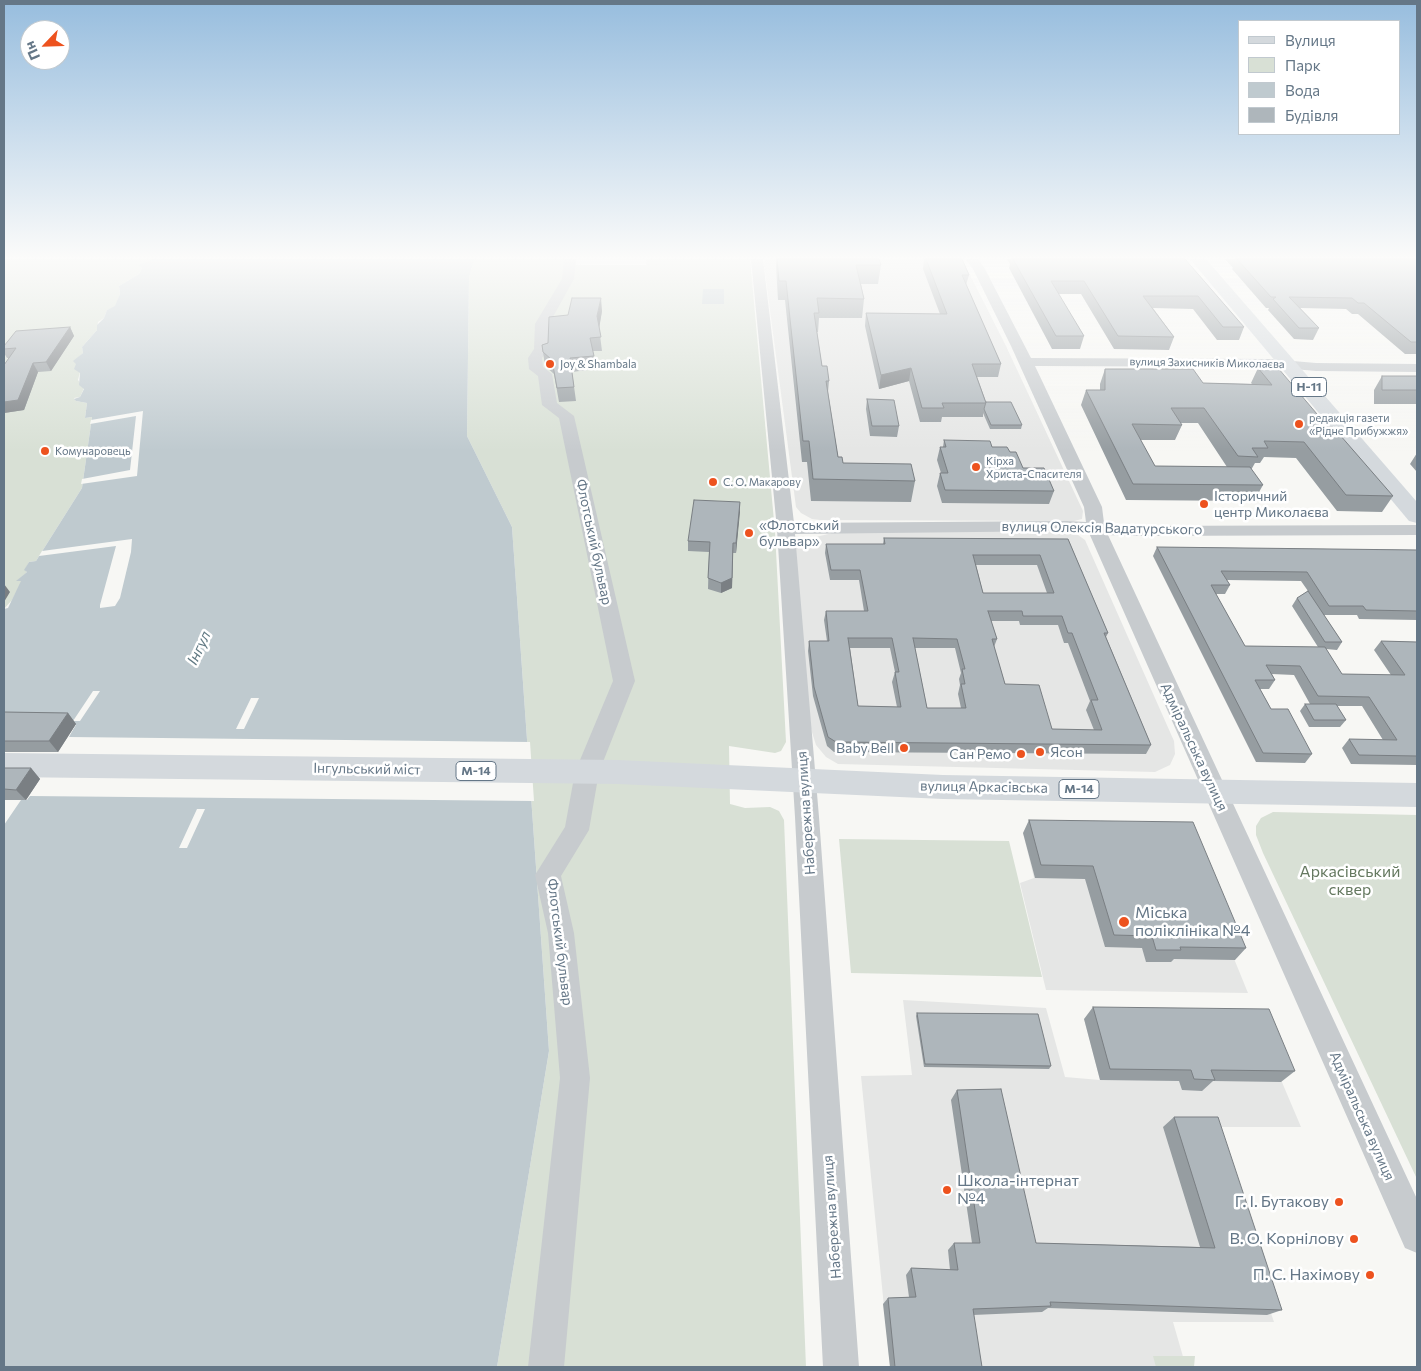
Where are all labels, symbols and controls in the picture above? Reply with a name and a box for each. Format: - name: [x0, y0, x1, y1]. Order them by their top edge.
- north arrow: [20, 20, 70, 70]
- legend: [1238, 20, 1401, 135]
- text: Вулиця: [1285, 31, 1336, 49]
- text: Пн: [20, 39, 43, 63]
- text: Парк: [1285, 56, 1321, 74]
- text: Вода: [1285, 81, 1320, 99]
- text: Будівля: [1285, 106, 1338, 124]
- street label: вулиця Захисників Миколаєва: [1129, 355, 1285, 371]
- place label: Joy & Shambala: [560, 357, 636, 371]
- marker: Joy & Shambala: [544, 358, 556, 370]
- road number: Н-11: [1292, 378, 1326, 397]
- place label: редакція газети «Рідне Прибужжя»: [1309, 411, 1408, 437]
- marker: редакція газети «Рідне Прибужжя»: [1293, 418, 1305, 430]
- place label: Комунаровець: [55, 444, 131, 458]
- marker: Комунаровець: [39, 445, 51, 457]
- place label: Кірха Христа-Спасителя: [986, 454, 1081, 480]
- marker: Кірха Христа-Спасителя: [970, 461, 982, 473]
- place label: С. О. Макарову: [723, 475, 801, 489]
- marker: С. О. Макарову: [707, 476, 719, 488]
- street label: Флотський бульвар: [572, 478, 616, 606]
- place label: Історичний центр Миколаєва: [1214, 488, 1329, 520]
- marker: Історичний центр Миколаєва: [1198, 498, 1210, 510]
- place label: «Флотський бульвар»: [759, 517, 839, 550]
- street label: вулиця Олексія Вадатурського: [1002, 518, 1202, 538]
- marker: «Флотський бульвар»: [743, 527, 755, 539]
- water label: Інгул: [183, 628, 215, 668]
- street label: Адміральська вулиця: [1157, 680, 1231, 814]
- place label: Baby Bell: [836, 740, 894, 756]
- marker: Baby Bell: [898, 742, 910, 754]
- place label: Ясон: [1050, 744, 1083, 760]
- place label: Сан Ремо: [949, 746, 1011, 762]
- marker: Ясон: [1034, 746, 1046, 758]
- marker: Сан Ремо: [1015, 748, 1027, 760]
- street label: Набережна вулиця: [793, 751, 819, 875]
- street label: Інгульський міст: [313, 760, 421, 778]
- road number: М-14: [456, 761, 496, 780]
- street label: вулиця Аркасівська: [920, 777, 1048, 797]
- road number: М-14: [1059, 780, 1099, 799]
- park label: Аркасівський сквер: [1300, 862, 1400, 900]
- street label: Флотський бульвар: [544, 877, 576, 1007]
- place label: Міська поліклініка №4: [1135, 903, 1250, 941]
- marker: Міська поліклініка №4: [1117, 915, 1131, 929]
- street label: Адміральська вулиця: [1326, 1049, 1398, 1183]
- street label: Набережна вулиця: [819, 1155, 845, 1279]
- place label: Школа-інтернат №4: [957, 1171, 1079, 1209]
- marker: Школа-інтернат №4: [941, 1184, 953, 1196]
- place label: Г. І. Бутакову: [1235, 1192, 1329, 1212]
- marker: Г. І. Бутакову: [1333, 1196, 1345, 1208]
- place label: В. О. Корнілову: [1230, 1229, 1344, 1249]
- marker: В. О. Корнілову: [1348, 1233, 1360, 1245]
- place label: П. С. Нахімову: [1253, 1265, 1360, 1285]
- marker: П. С. Нахімову: [1364, 1269, 1376, 1281]

